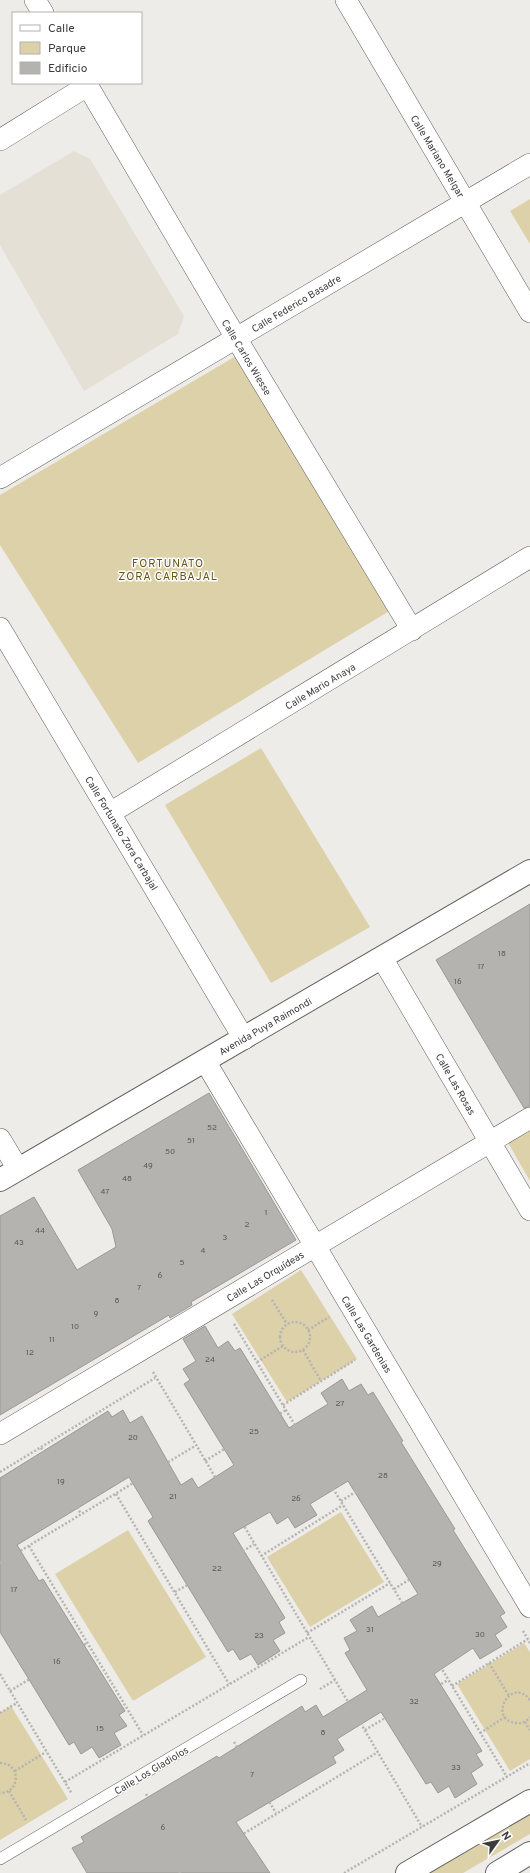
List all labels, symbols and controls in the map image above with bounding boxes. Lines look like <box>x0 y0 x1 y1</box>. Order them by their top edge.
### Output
legend <box>12 12 142 84</box>
text: Calle <box>48 21 75 37</box>
text: Parque <box>48 41 86 57</box>
text: Edificio <box>48 61 88 77</box>
street label: Calle Mariano Melgar <box>407 113 467 201</box>
street label: Calle Federico Basadre <box>250 272 344 336</box>
street label: Calle Carlos Wiesse <box>218 317 273 398</box>
district label: FORTUNATO ZORA CARBAJAL <box>118 557 218 584</box>
street label: Calle Mario Anaya <box>283 661 358 713</box>
street label: Calle Fortunato Zora Carbajal <box>81 774 160 893</box>
house number: 18 <box>498 949 506 959</box>
house number: 17 <box>477 962 485 972</box>
house number: 16 <box>454 977 462 987</box>
street label: Avenida Puya Raimondi <box>217 995 315 1059</box>
street label: Calle Las Rosas <box>432 1052 478 1118</box>
house number: 52 <box>207 1123 217 1133</box>
house number: 51 <box>187 1136 195 1146</box>
house number: 50 <box>165 1147 175 1157</box>
house number: 49 <box>143 1161 153 1171</box>
house number: 48 <box>122 1174 132 1184</box>
house number: 47 <box>100 1187 110 1197</box>
house number: 1 <box>265 1208 267 1218</box>
house number: 2 <box>245 1220 250 1230</box>
house number: 44 <box>35 1226 45 1236</box>
house number: 3 <box>223 1233 228 1243</box>
house number: 43 <box>14 1238 24 1248</box>
house number: 4 <box>201 1246 206 1256</box>
street label: Calle Las Orquídeas <box>225 1249 307 1306</box>
house number: 5 <box>180 1258 185 1268</box>
house number: 6 <box>158 1271 163 1281</box>
house number: 7 <box>137 1283 141 1293</box>
street label: Calle Las Gardenias <box>338 1294 394 1376</box>
house number: 8 <box>115 1296 120 1306</box>
house number: 9 <box>94 1309 99 1319</box>
house number: 10 <box>71 1322 79 1332</box>
house number: 11 <box>49 1335 55 1345</box>
house number: 12 <box>26 1348 34 1358</box>
house number: 24 <box>205 1355 215 1365</box>
house number: 27 <box>336 1399 345 1409</box>
house number: 25 <box>249 1427 259 1437</box>
house number: 20 <box>128 1433 138 1443</box>
house number: 28 <box>378 1471 388 1481</box>
house number: 19 <box>57 1477 65 1487</box>
house number: 21 <box>169 1492 177 1502</box>
house number: 26 <box>291 1494 301 1504</box>
house number: 29 <box>432 1559 442 1569</box>
house number: 22 <box>212 1564 222 1574</box>
house number: 17 <box>10 1585 18 1595</box>
house number: 31 <box>366 1625 374 1635</box>
house number: 30 <box>475 1630 485 1640</box>
house number: 23 <box>254 1631 264 1641</box>
house number: 16 <box>53 1657 61 1667</box>
house number: 32 <box>409 1697 419 1707</box>
house number: 15 <box>96 1724 104 1734</box>
house number: 8 <box>321 1728 326 1738</box>
street label: Calle Los Gladiolos <box>112 1744 191 1799</box>
house number: 33 <box>451 1763 461 1773</box>
house number: 7 <box>250 1770 254 1780</box>
north arrow <box>478 1821 518 1861</box>
house number: 6 <box>161 1823 166 1833</box>
text: N <box>498 1829 514 1843</box>

